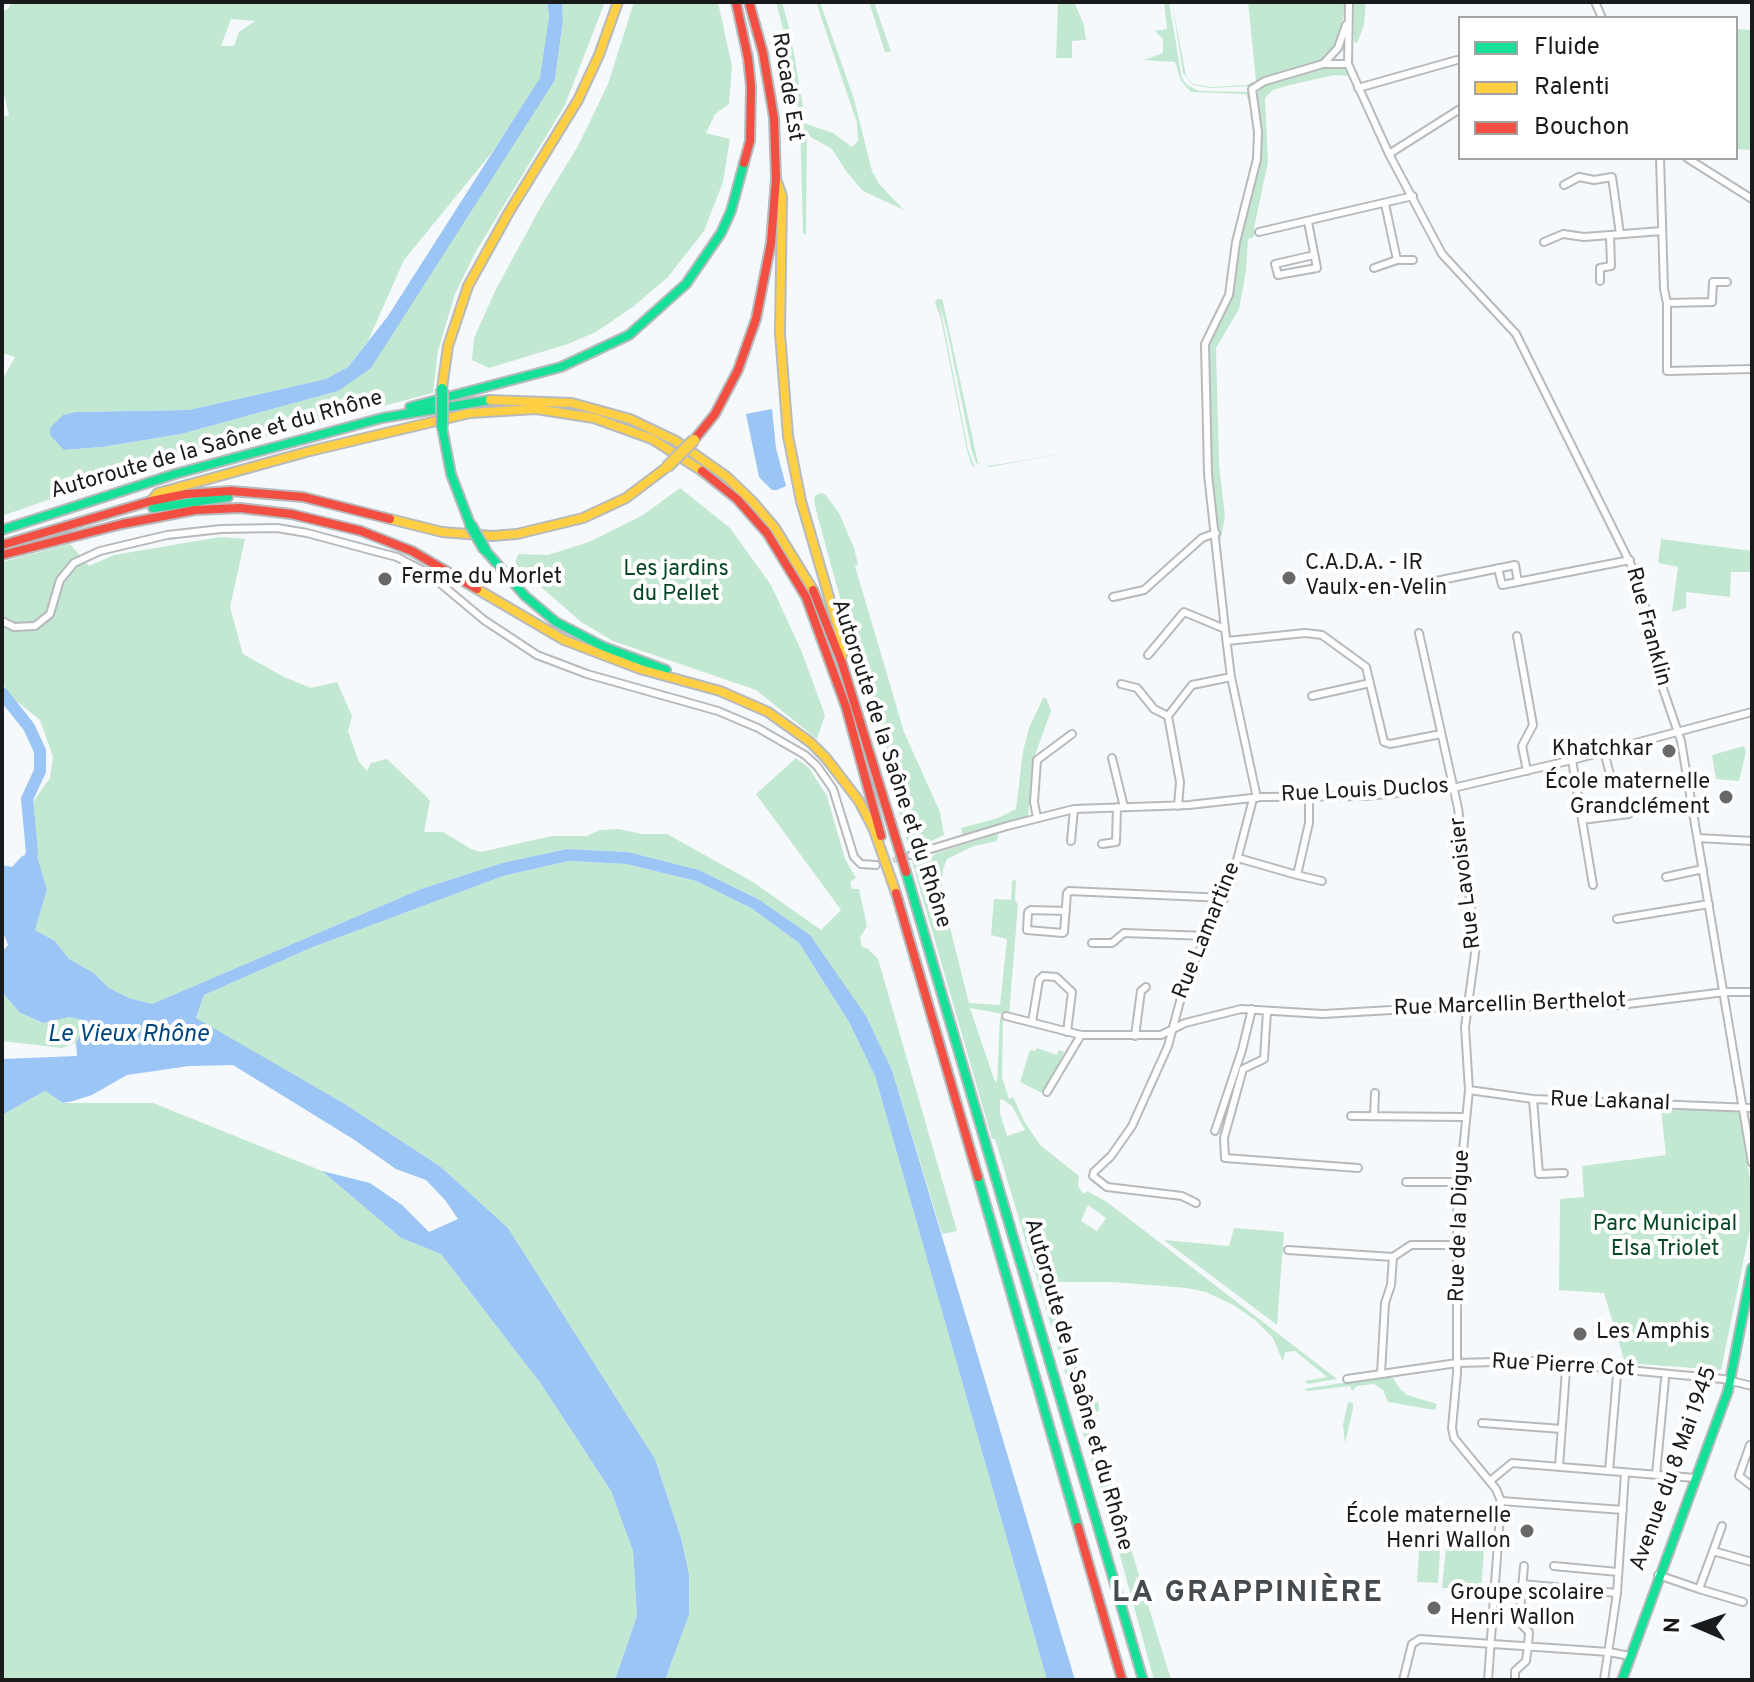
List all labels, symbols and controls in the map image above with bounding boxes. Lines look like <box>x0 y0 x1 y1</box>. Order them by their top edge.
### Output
legend <box>1458 16 1738 160</box>
street label: Rocade Est <box>764 31 808 143</box>
text: Fluide <box>1534 33 1600 63</box>
text: Ralenti <box>1534 73 1610 103</box>
text: Bouchon <box>1534 113 1629 143</box>
street label: Autoroute de la Saône et du Rhône <box>48 386 386 506</box>
place label: C.A.D.A. - IR Vaulx-en-Velin <box>1305 552 1447 604</box>
park label: Les jardins du Pellet <box>623 558 729 610</box>
street label: Rue Franklin <box>1618 565 1676 689</box>
place label: Ferme du Morlet <box>401 566 562 592</box>
marker: C.A.D.A. - IR Vaulx-en-Velin <box>1280 569 1298 587</box>
marker: Ferme du Morlet <box>376 570 394 588</box>
street label: Autoroute de la Saône et du Rhône <box>824 596 956 932</box>
place label: Khatchkar <box>1552 738 1653 764</box>
marker: Khatchkar <box>1660 742 1678 760</box>
place label: École maternelle Grandclément <box>1545 771 1710 822</box>
street label: Rue Louis Duclos <box>1280 774 1450 810</box>
marker: École maternelle Grandclément <box>1717 788 1735 806</box>
street label: Rue Lavoisier <box>1446 815 1488 951</box>
street label: Rue Lamartine <box>1169 859 1247 1003</box>
street label: Rue Marcellin Berthelot <box>1393 989 1627 1023</box>
water label: Le Vieux Rhône <box>47 1022 209 1050</box>
street label: Rue Lakanal <box>1549 1088 1671 1118</box>
street label: Rue de la Digue <box>1445 1149 1477 1303</box>
park label: Parc Municipal Elsa Triolet <box>1593 1213 1737 1264</box>
street label: Autoroute de la Saône et du Rhône <box>1017 1216 1137 1554</box>
place label: Les Amphis <box>1596 1321 1710 1347</box>
marker: Les Amphis <box>1571 1325 1589 1343</box>
street label: Rue Pierre Cot <box>1491 1350 1635 1384</box>
street label: Avenue du 8 Mai 1945 <box>1626 1363 1724 1575</box>
place label: École maternelle Henri Wallon <box>1346 1505 1511 1556</box>
marker: École maternelle Henri Wallon <box>1518 1522 1536 1540</box>
district label: LA GRAPPINIÈRE <box>1112 1577 1384 1613</box>
place label: Groupe scolaire Henri Wallon <box>1450 1582 1604 1634</box>
north arrow <box>1658 1586 1738 1666</box>
marker: Groupe scolaire Henri Wallon <box>1425 1599 1443 1617</box>
text: N <box>1660 1617 1687 1634</box>

